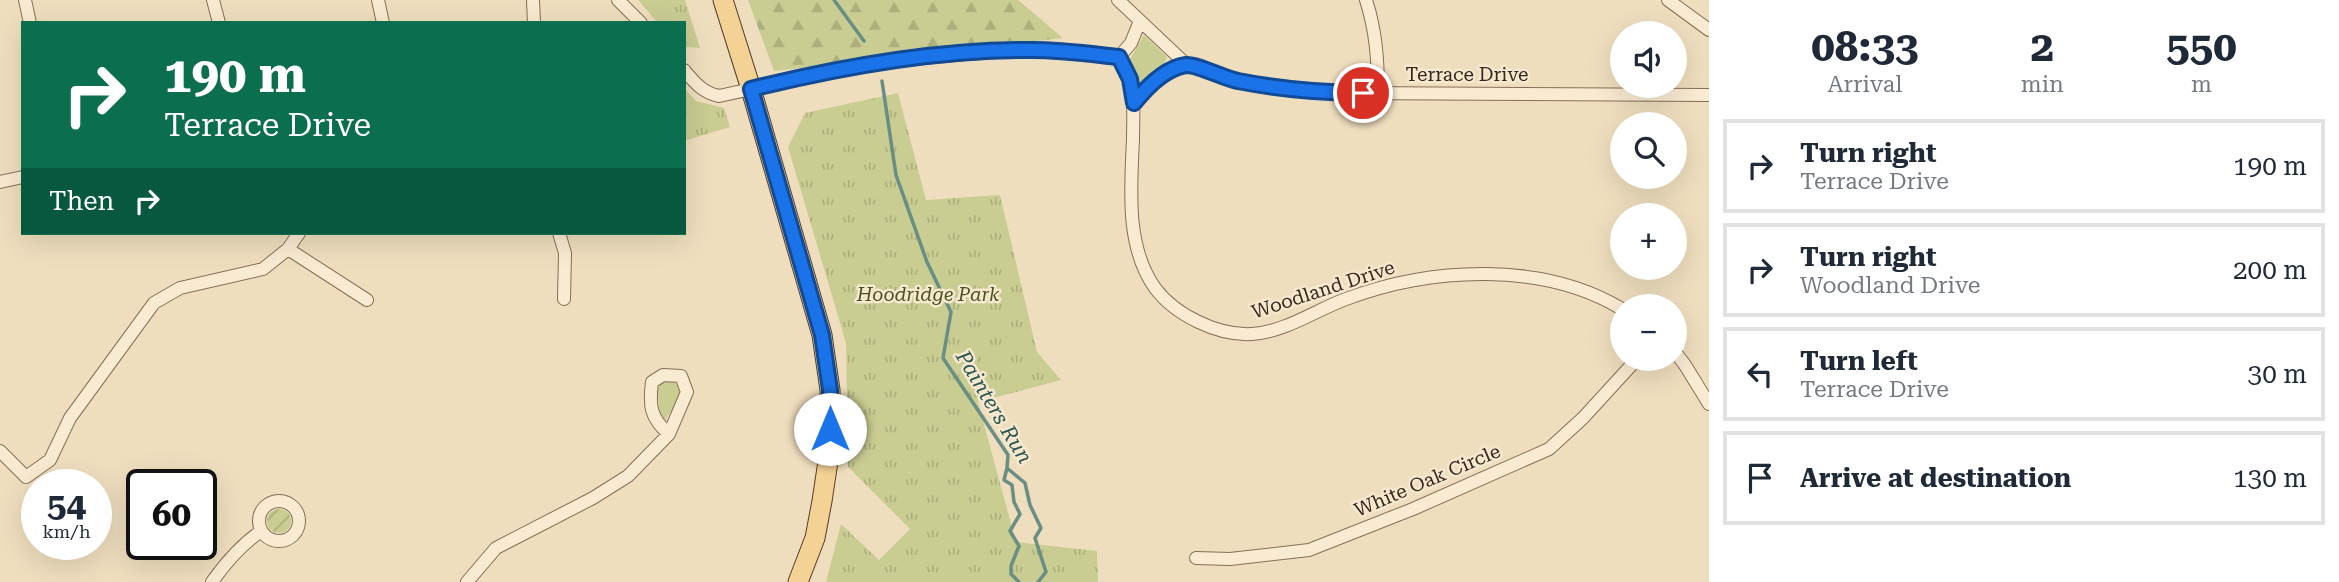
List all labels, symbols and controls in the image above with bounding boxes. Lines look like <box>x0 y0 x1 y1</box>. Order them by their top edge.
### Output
map controls <box>1610 21 1687 371</box>
button: sound <box>1610 21 1687 98</box>
text: 08:33 <box>1811 22 1918 71</box>
text: 2 <box>2031 22 2054 71</box>
text: 550 <box>2166 22 2237 71</box>
text: 190 m <box>164 47 306 104</box>
icon: right <box>49 49 140 140</box>
pin <box>1333 63 1393 123</box>
street label: Terrace Drive <box>1406 63 1528 86</box>
text: Arrival <box>1827 71 1902 98</box>
text: min <box>2021 71 2064 98</box>
text: m <box>2191 71 2212 98</box>
icon: arrive <box>1344 74 1382 112</box>
text: Terrace Drive <box>164 106 371 144</box>
button: search <box>1610 112 1687 189</box>
text: Turn right <box>1800 138 1936 168</box>
icon: right <box>1741 147 1779 185</box>
text: 190 m <box>2233 151 2307 181</box>
text: Terrace Drive <box>1800 168 1949 195</box>
icon: right <box>128 182 166 220</box>
text: Then <box>49 186 114 216</box>
button: + <box>1610 203 1687 280</box>
text: Turn right <box>1800 242 1936 272</box>
icon: right <box>1741 251 1779 289</box>
text: 200 m <box>2233 255 2307 285</box>
street label: Woodland Drive <box>1249 256 1398 323</box>
text: Woodland Drive <box>1800 272 1980 299</box>
park label: Hoodridge Park <box>856 283 1000 306</box>
button: − <box>1610 294 1687 371</box>
water label: Painters Run <box>950 345 1037 468</box>
text: Turn left <box>1800 346 1918 376</box>
icon: left <box>1741 355 1779 393</box>
text: 30 m <box>2248 359 2307 389</box>
text: Terrace Drive <box>1800 376 1949 403</box>
position arrow <box>793 392 867 466</box>
street label: White Oak Circle <box>1351 439 1504 522</box>
icon: arrive <box>1741 459 1779 497</box>
text: Arrive at destination <box>1800 463 2071 493</box>
text: 130 m <box>2233 463 2307 493</box>
speed limit sign: 60 <box>126 469 217 560</box>
text: 54 <box>47 485 86 526</box>
text: km/h <box>42 521 91 542</box>

